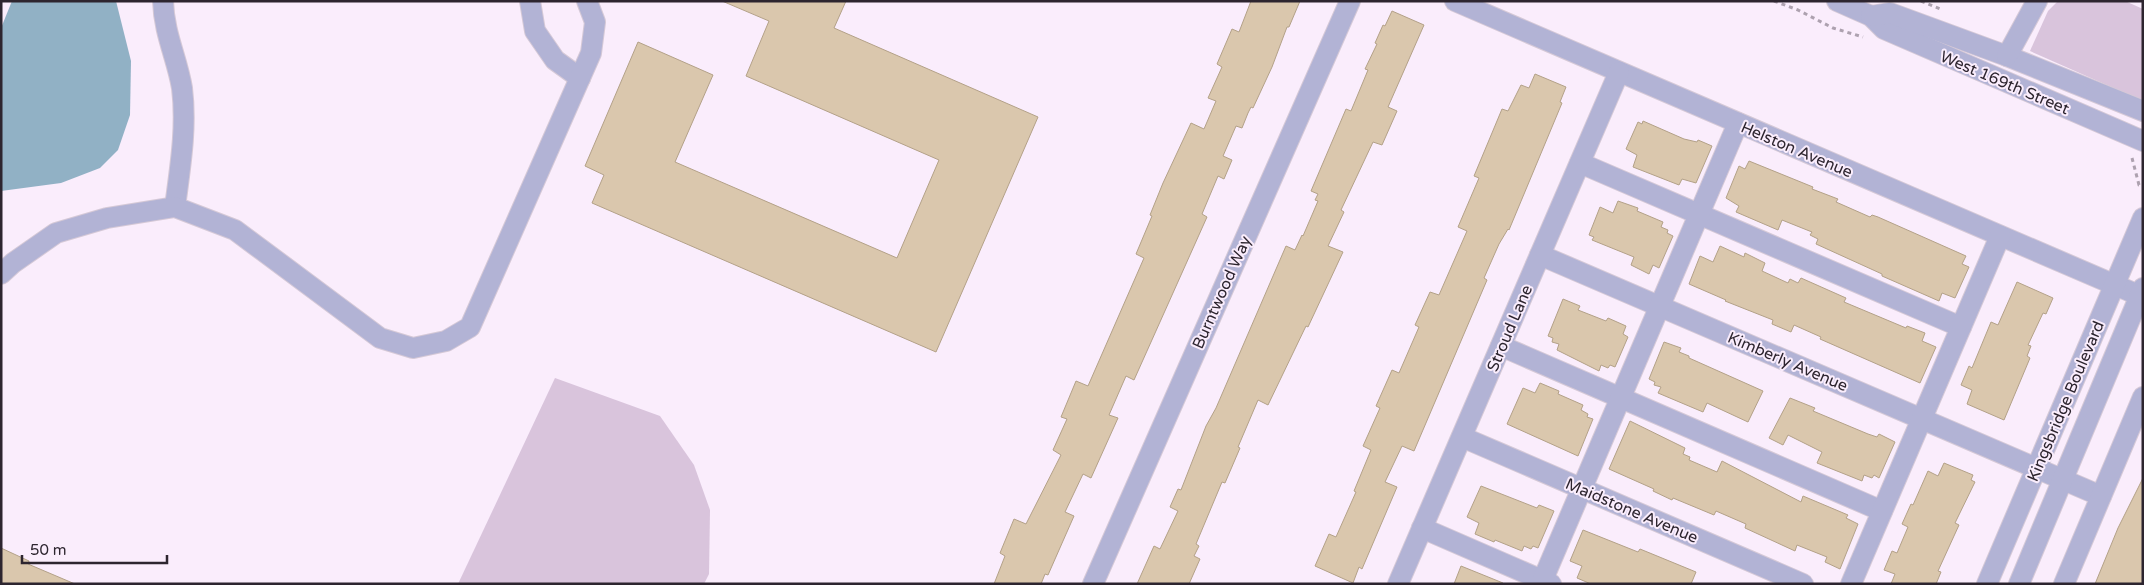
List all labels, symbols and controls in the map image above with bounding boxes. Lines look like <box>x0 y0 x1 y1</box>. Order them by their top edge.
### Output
street label: West 169th Street <box>1937 47 2072 119</box>
street label: Helston Avenue <box>1738 117 1855 182</box>
street label: Burntwood Way <box>1188 232 1256 352</box>
street label: Stroud Lane <box>1483 282 1537 375</box>
street label: Kingsbridge Boulevard <box>2023 318 2109 485</box>
street label: Kimberly Avenue <box>1724 328 1851 396</box>
street label: Maidstone Avenue <box>1562 474 1701 548</box>
scale bar <box>22 532 168 564</box>
text: 50 m <box>30 541 67 559</box>

